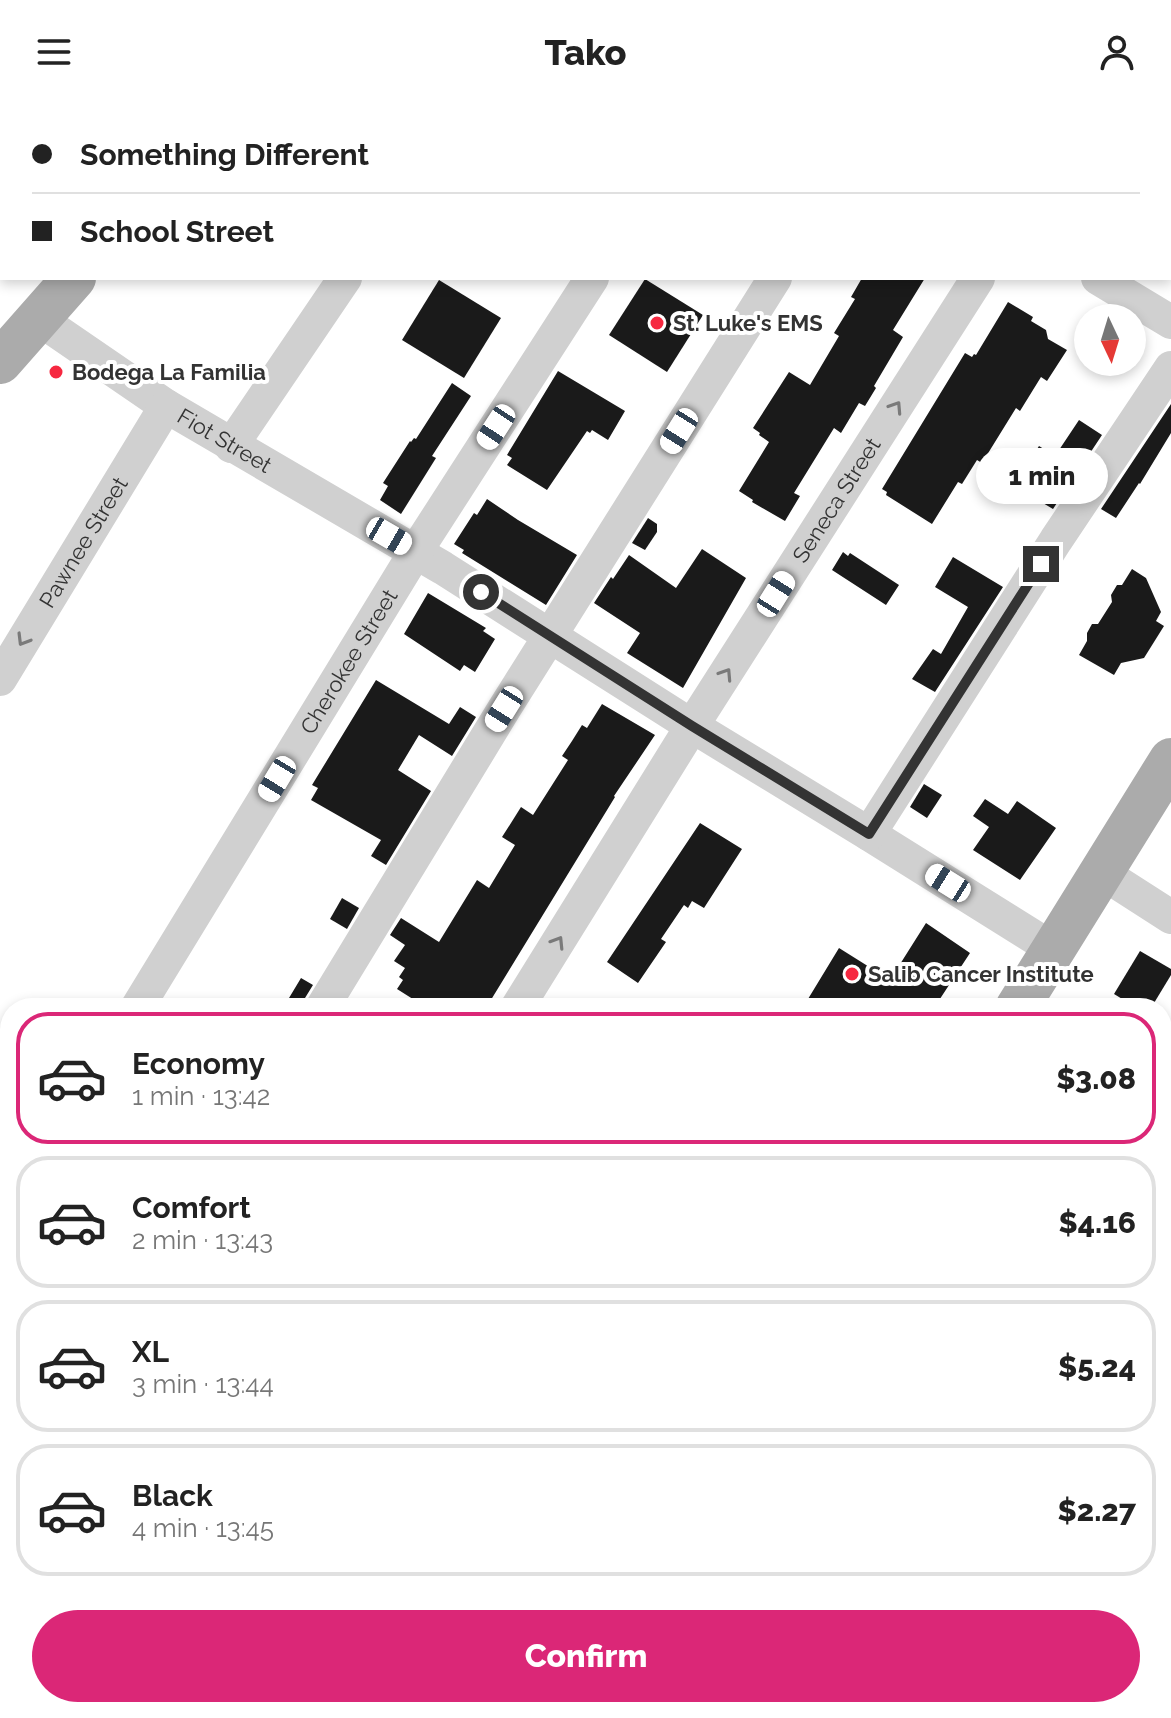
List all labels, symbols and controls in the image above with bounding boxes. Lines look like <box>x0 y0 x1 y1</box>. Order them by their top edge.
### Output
icon: menu <box>32 30 76 74</box>
icon: person <box>1095 30 1139 74</box>
text: Tako <box>544 31 627 73</box>
text: Something Different <box>80 137 369 172</box>
text: School Street <box>80 214 274 249</box>
north arrow <box>1074 304 1146 376</box>
map controls <box>1074 304 1146 376</box>
place label: St. Luke's EMS <box>673 310 823 336</box>
marker: St. Luke's EMS <box>648 314 666 332</box>
place label: Bodega La Familia <box>72 359 266 385</box>
marker: Bodega La Familia <box>47 363 65 381</box>
car <box>473 400 519 454</box>
one-way arrow <box>886 401 901 416</box>
street label: Fiot Street <box>173 403 277 478</box>
car <box>656 404 702 458</box>
street label: Seneca Street <box>787 432 886 567</box>
callout: 1 min <box>975 448 1107 504</box>
text: 1 min <box>1009 461 1075 491</box>
street label: Pawnee Street <box>33 472 133 612</box>
car <box>362 514 416 558</box>
route end <box>1023 546 1059 582</box>
car <box>753 567 799 621</box>
route start <box>463 574 499 610</box>
street label: Cherokee Street <box>294 584 403 739</box>
one-way arrow <box>18 631 33 646</box>
one-way arrow <box>716 668 731 682</box>
car <box>481 682 527 736</box>
car <box>254 752 300 806</box>
car <box>921 860 975 906</box>
one-way arrow <box>549 936 564 951</box>
place label: Salib Cancer Institute <box>868 961 1094 987</box>
marker: Salib Cancer Institute <box>843 965 861 983</box>
icon: car <box>36 1042 108 1114</box>
text: Economy <box>132 1046 265 1081</box>
text: $3.08 <box>1056 1061 1136 1096</box>
text: 1 min · 13:42 <box>132 1081 270 1111</box>
icon: car <box>36 1186 108 1258</box>
text: Comfort <box>132 1190 251 1225</box>
text: $4.16 <box>1058 1205 1136 1240</box>
text: 2 min · 13:43 <box>132 1225 273 1255</box>
icon: car <box>36 1330 108 1402</box>
text: XL <box>132 1334 169 1369</box>
text: $5.24 <box>1058 1349 1136 1384</box>
text: 3 min · 13:44 <box>132 1369 274 1399</box>
icon: car <box>36 1474 108 1546</box>
text: Black <box>132 1478 213 1513</box>
text: $2.27 <box>1058 1493 1136 1528</box>
text: 4 min · 13:45 <box>132 1513 274 1543</box>
button: Confirm <box>32 1610 1140 1702</box>

